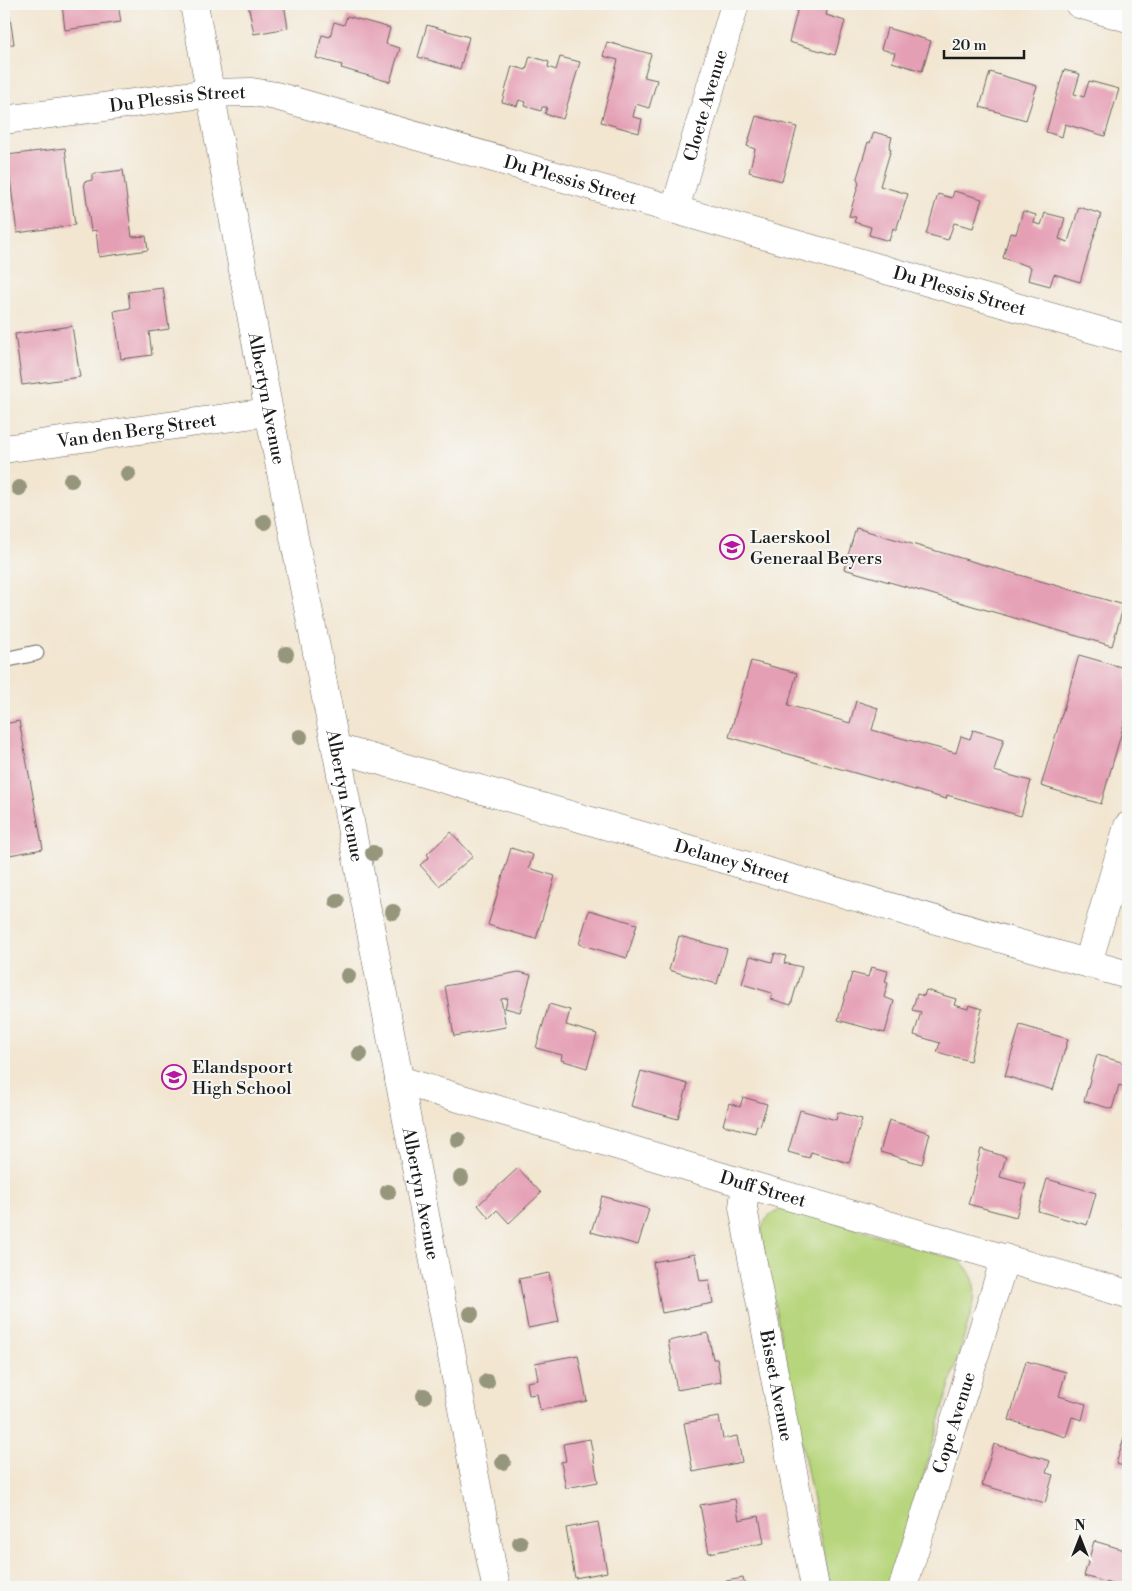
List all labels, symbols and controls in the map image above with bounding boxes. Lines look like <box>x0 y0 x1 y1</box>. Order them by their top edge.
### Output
scale bar <box>944 28 1024 60</box>
text: 20 m <box>952 36 987 55</box>
street label: Cloete Avenue <box>678 47 733 164</box>
street label: Du Plessis Street <box>108 81 247 118</box>
street label: Du Plessis Street <box>501 150 640 210</box>
street label: Du Plessis Street <box>891 261 1029 321</box>
street label: Albertyn Avenue <box>243 329 291 467</box>
street label: Van den Berg Street <box>55 408 218 453</box>
place label: Laerskool Generaal Beyers <box>750 526 882 570</box>
school or university icon: Laerskool Generaal Beyers <box>719 534 745 560</box>
street label: Albertyn Avenue <box>321 727 369 864</box>
street label: Delaney Street <box>672 834 793 889</box>
place label: Elandspoort High School <box>192 1056 294 1100</box>
school or university icon: Elandspoort High School <box>161 1064 187 1090</box>
street label: Albertyn Avenue <box>397 1124 445 1262</box>
street label: Duff Street <box>717 1165 809 1212</box>
street label: Bisset Avenue <box>754 1327 798 1443</box>
street label: Cope Avenue <box>927 1369 980 1476</box>
north arrow <box>1054 1514 1104 1564</box>
text: N <box>1074 1517 1086 1535</box>

